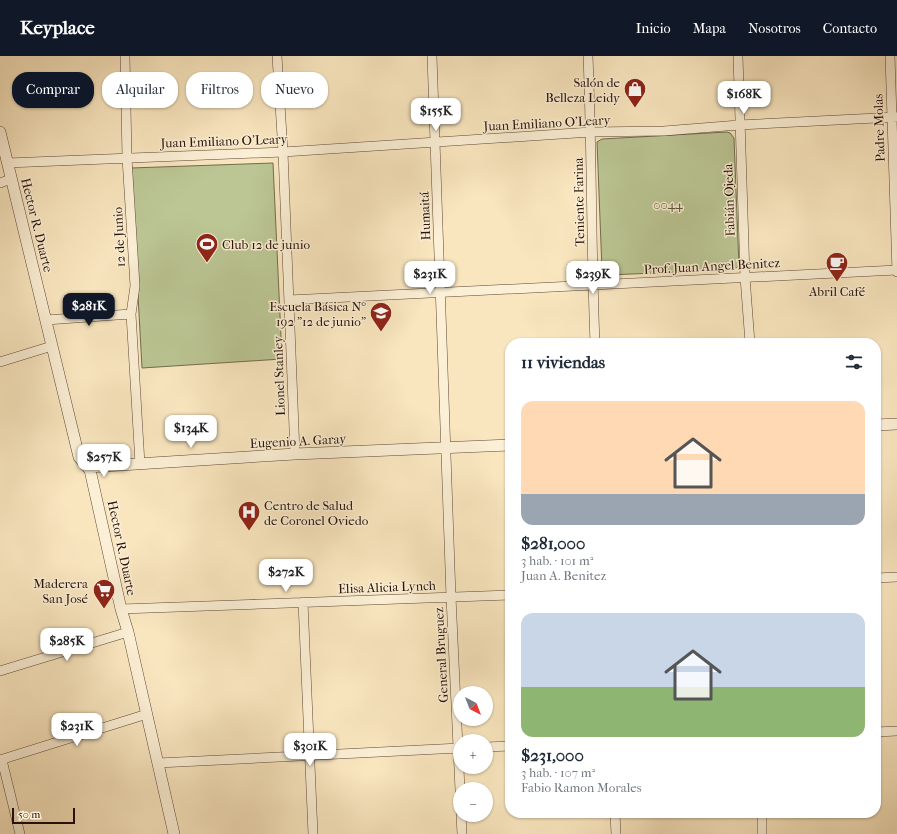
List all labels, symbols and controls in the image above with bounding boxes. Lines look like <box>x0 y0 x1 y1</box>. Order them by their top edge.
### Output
text: Keyplace <box>20 17 95 39</box>
text: Inicio <box>636 20 671 37</box>
text: Mapa <box>693 20 726 37</box>
text: Nosotros <box>748 20 801 37</box>
text: Contacto <box>823 20 877 37</box>
chip: Comprar <box>12 72 94 108</box>
chip: Alquilar <box>102 72 178 108</box>
chip: Filtros <box>186 72 253 108</box>
chip: Nuevo <box>261 72 328 108</box>
place label: Salón de Belleza Leidy <box>545 75 621 105</box>
shop icon: Salón de Belleza Leidy <box>622 76 648 109</box>
pin: $168K <box>716 81 772 115</box>
text: $168K <box>727 86 761 101</box>
street label: Padre Molas <box>870 94 888 162</box>
pin: $155K <box>408 98 464 132</box>
text: $155K <box>420 103 452 118</box>
street label: Juan Emiliano O'Leary <box>482 112 612 134</box>
street label: Juan Emiliano O'Leary <box>159 131 289 151</box>
street label: Teniente Farina <box>571 156 587 247</box>
street label: Fabián Ojeda <box>720 162 738 237</box>
street label: Hector R. Duarte <box>18 176 56 274</box>
street label: Humaitá <box>417 190 433 241</box>
park label: 0044 <box>653 197 683 212</box>
street label: 12 de Junio <box>110 206 128 268</box>
sports icon: Club 12 de junio <box>194 231 220 264</box>
place label: Club 12 de junio <box>222 237 311 252</box>
cafe icon: Abril Café <box>824 250 850 283</box>
street label: Prof. Juan Angel Benitez <box>643 255 781 277</box>
pin: $231K <box>402 261 458 295</box>
pin: $239K <box>565 261 621 295</box>
text: $231K <box>413 266 447 281</box>
text: $239K <box>575 266 611 281</box>
place label: Abril Café <box>808 284 866 299</box>
pin: $281K <box>61 293 117 327</box>
text: $281K <box>72 298 106 313</box>
place label: Escuela Básica N° 192 "12 de junio" <box>269 299 366 329</box>
school or university icon: Escuela Básica N° 192 "12 de junio" <box>368 300 394 333</box>
street label: Lionel Stanley <box>270 335 288 416</box>
icon: filters <box>843 351 865 373</box>
text: 11 viviendas <box>521 352 605 372</box>
pin: $134K <box>163 415 219 449</box>
text: $134K <box>174 420 208 435</box>
icon: home <box>657 427 729 499</box>
street label: Eugenio A. Garay <box>249 431 348 451</box>
pin: $257K <box>76 444 132 478</box>
text: $257K <box>86 449 122 464</box>
place label: Centro de Salud de Coronel Oviedo <box>264 498 369 528</box>
street label: Hector R. Duarte <box>105 499 140 597</box>
hospital icon: Centro de Salud de Coronel Oviedo <box>236 499 262 532</box>
text: $281,000 <box>521 533 585 553</box>
text: 3 hab. · 101 m² <box>521 553 594 568</box>
pin: $272K <box>258 559 314 593</box>
text: $272K <box>268 564 304 579</box>
text: Juan A. Benitez <box>521 568 606 583</box>
place label: Maderera San José <box>33 576 89 606</box>
supermarket icon: Maderera San José <box>91 577 117 610</box>
street label: Elisa Alicia Lynch <box>338 578 437 596</box>
street label: General Bruguez <box>431 607 451 703</box>
pin: $285K <box>39 628 95 662</box>
text: $285K <box>49 633 85 648</box>
icon: home <box>657 639 729 711</box>
north arrow <box>453 686 493 726</box>
map controls <box>453 686 493 822</box>
pin: $231K <box>49 713 105 747</box>
text: $231K <box>60 718 94 733</box>
pin: $301K <box>282 733 338 767</box>
button: + <box>453 734 493 774</box>
text: $301K <box>293 738 327 753</box>
text: $231,000 <box>521 745 584 765</box>
text: 3 hab. · 107 m² <box>521 765 595 780</box>
text: Fabio Ramon Morales <box>521 780 642 795</box>
button: − <box>453 782 493 822</box>
scale bar <box>12 806 75 825</box>
text: 50 m <box>18 808 40 821</box>

